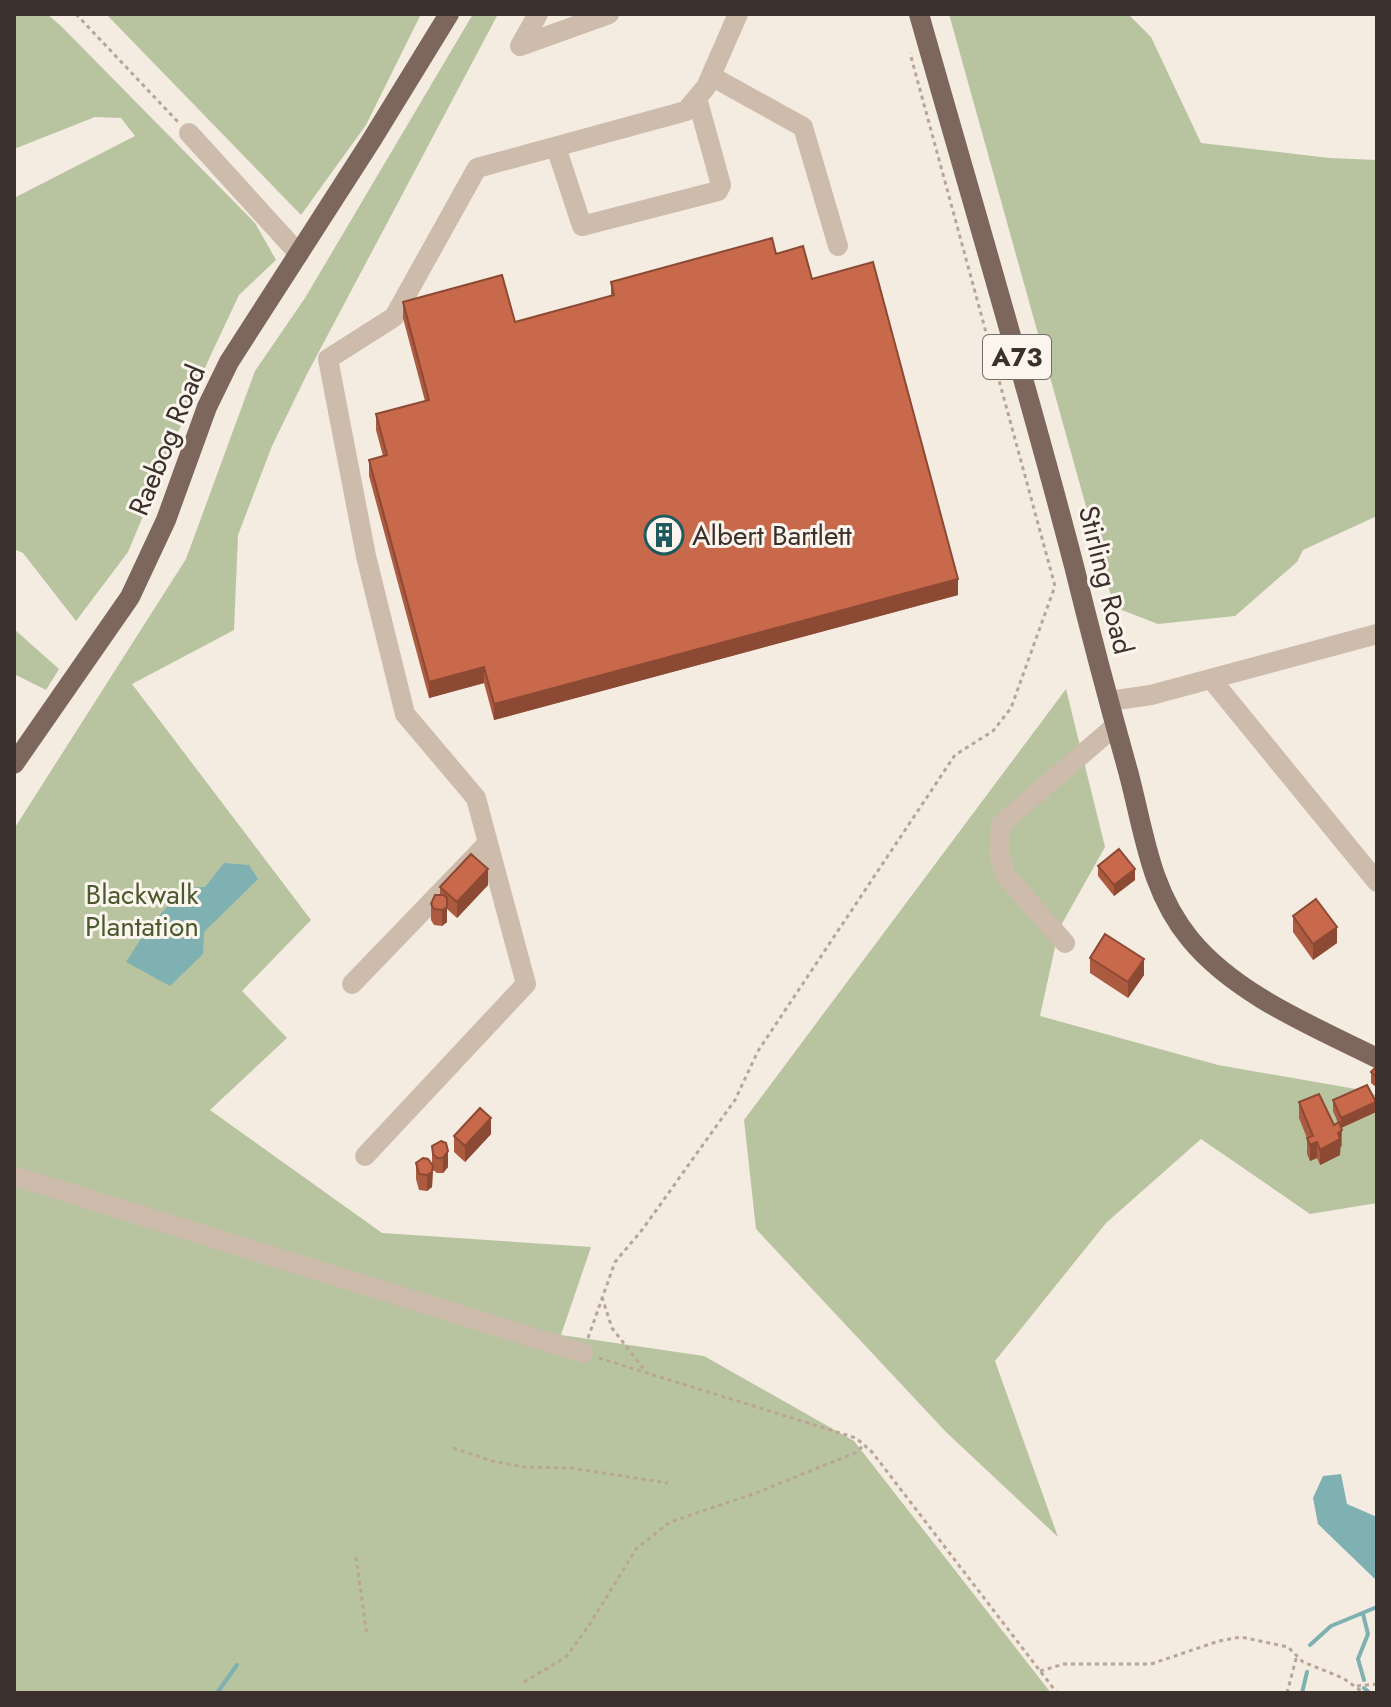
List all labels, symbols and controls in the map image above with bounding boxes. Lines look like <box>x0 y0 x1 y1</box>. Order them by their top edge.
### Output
road number: A73 <box>983 335 1051 379</box>
street label: Raebog Road <box>118 358 216 522</box>
street label: Stirling Road <box>1068 501 1144 659</box>
building icon: Albert Bartlett <box>643 514 685 556</box>
place label: Albert Bartlett <box>692 515 852 556</box>
park label: Blackwalk Plantation <box>85 874 199 947</box>

